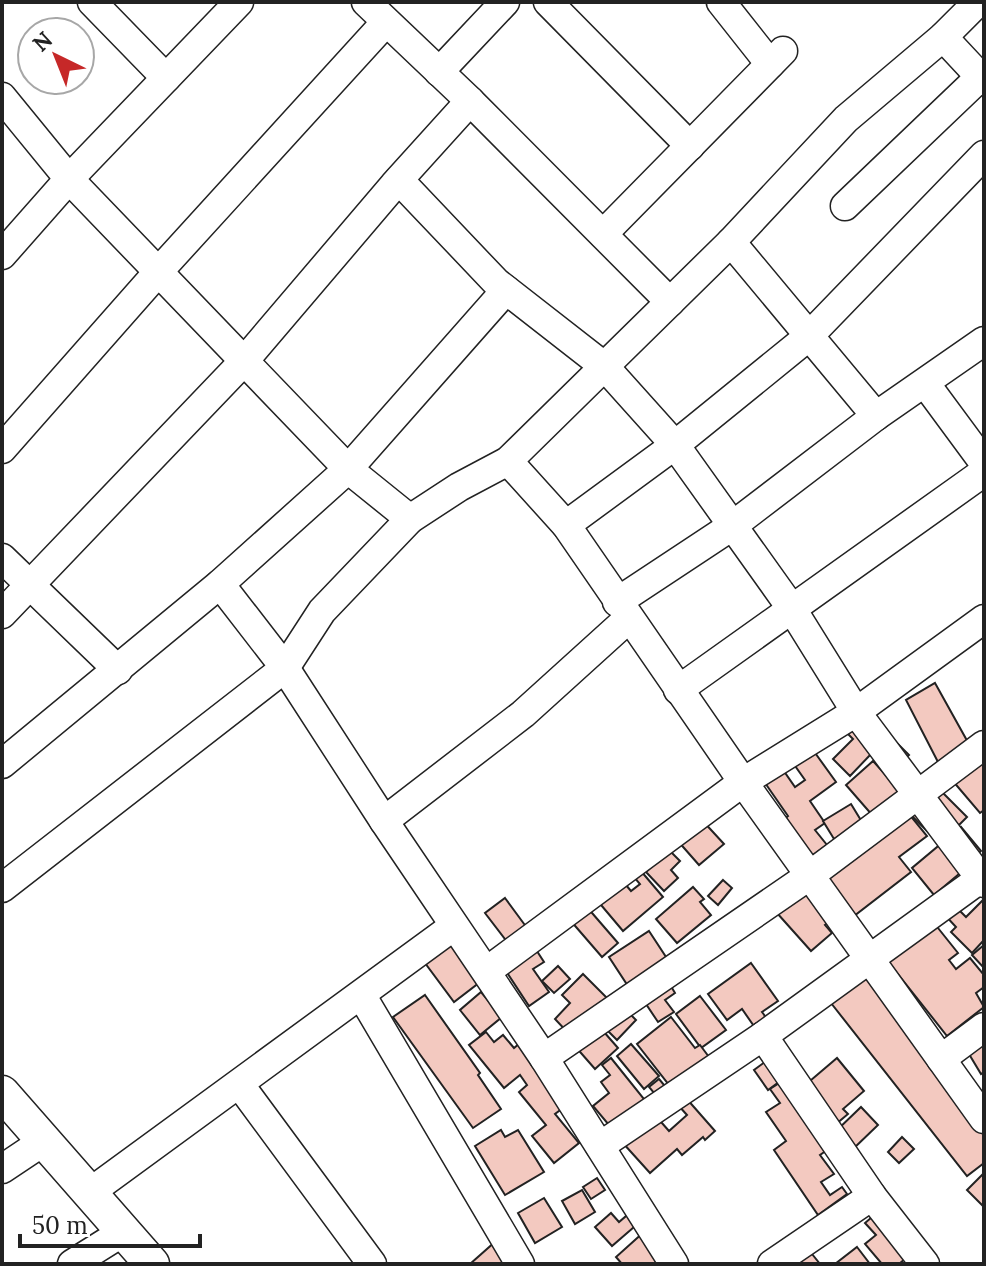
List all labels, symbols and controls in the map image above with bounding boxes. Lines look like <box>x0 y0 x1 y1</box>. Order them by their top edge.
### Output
north arrow <box>16 16 96 96</box>
text: N <box>27 25 58 57</box>
scale bar <box>20 1198 200 1248</box>
text: 50 m <box>32 1210 88 1241</box>

